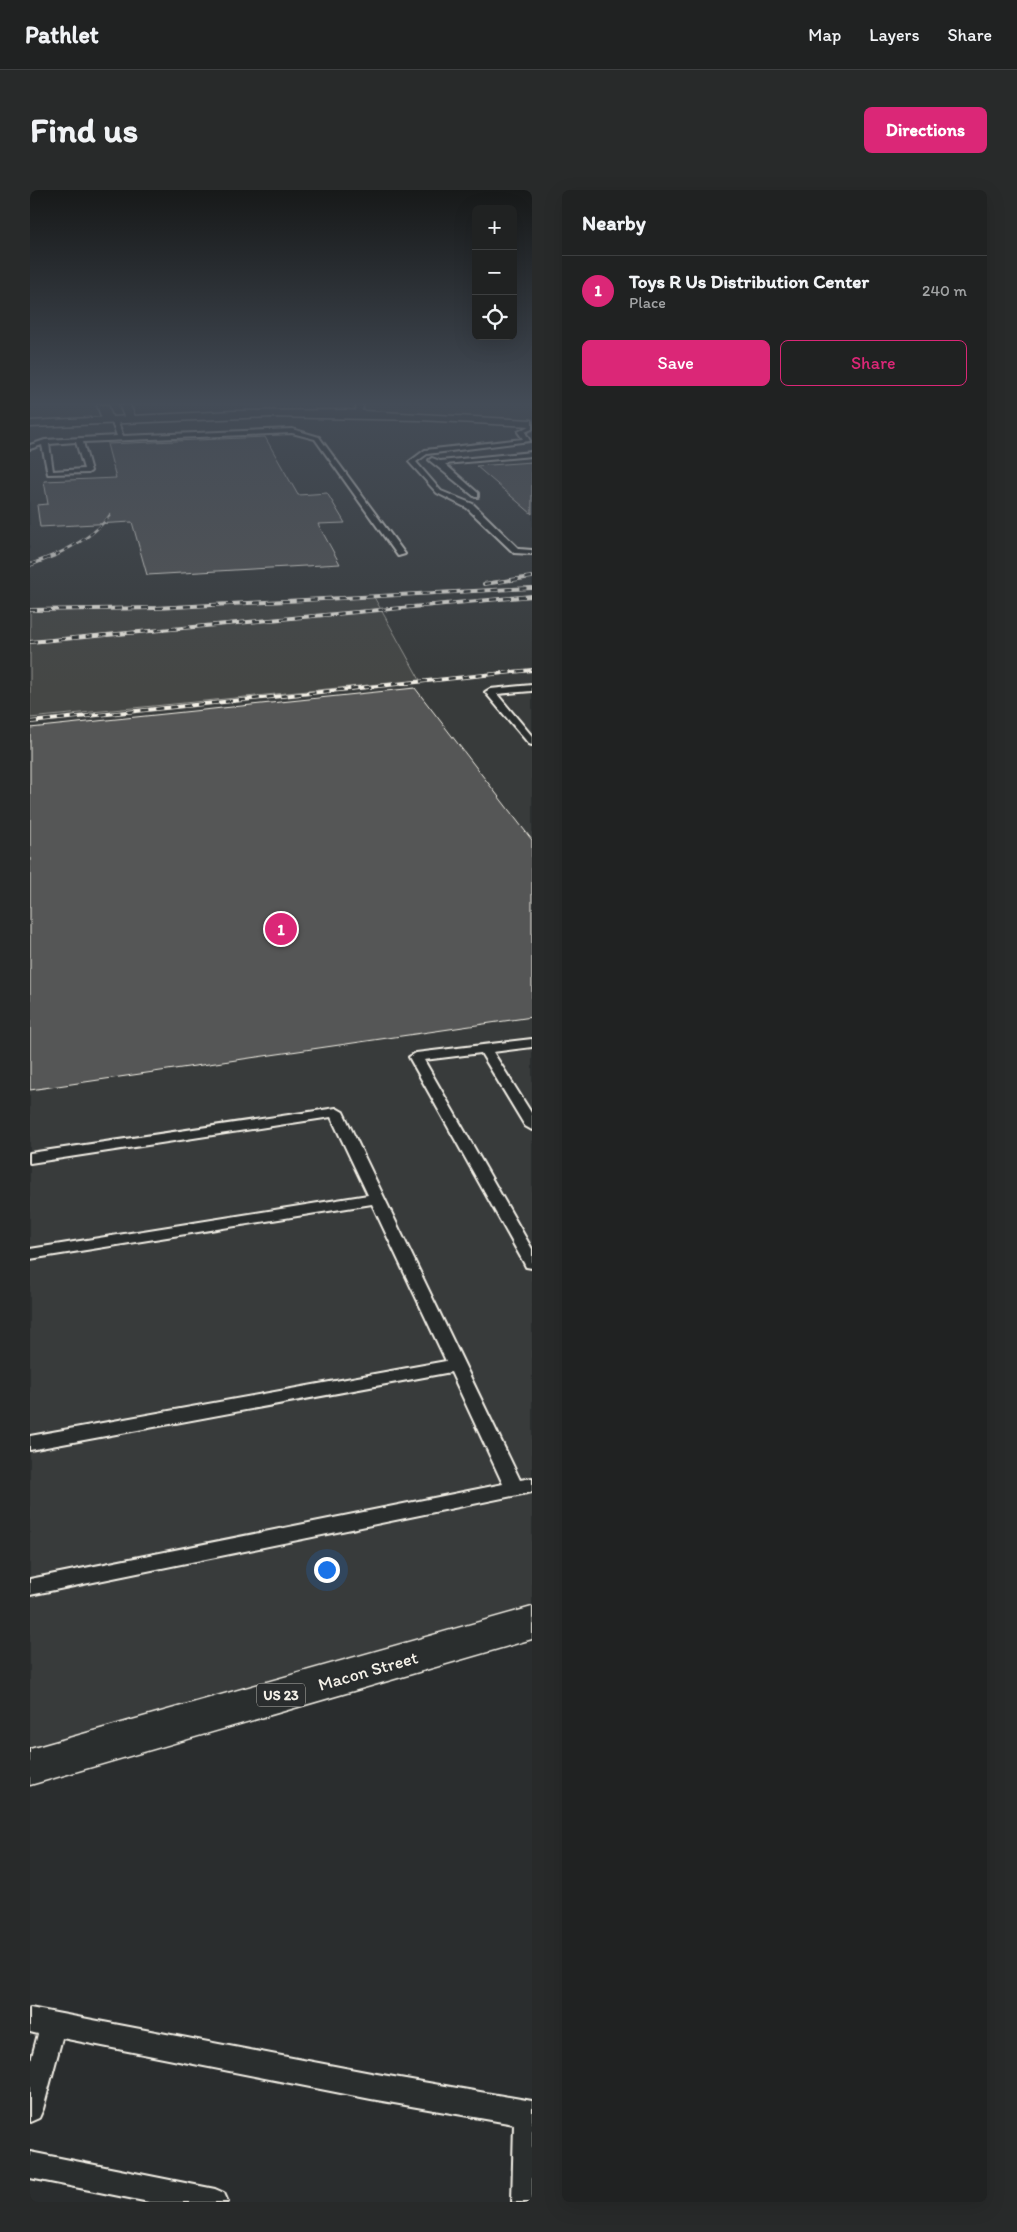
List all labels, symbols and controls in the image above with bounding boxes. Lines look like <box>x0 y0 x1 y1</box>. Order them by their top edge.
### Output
text: Pathlet <box>25 20 99 49</box>
text: Map <box>808 24 841 46</box>
text: Layers <box>869 24 919 46</box>
text: Share <box>947 24 992 46</box>
button: Directions <box>864 107 987 153</box>
text: Find us <box>30 109 138 151</box>
map controls <box>472 205 517 340</box>
button: + <box>472 205 517 250</box>
text: Nearby <box>582 210 646 235</box>
button: − <box>472 250 517 295</box>
text: Toys R Us Distribution Center <box>629 270 869 293</box>
text: 1 <box>594 281 602 300</box>
text: 240 m <box>922 281 967 300</box>
text: Place <box>629 293 666 312</box>
button: locate <box>472 295 517 340</box>
button: Save <box>582 340 770 386</box>
button: Share <box>780 340 967 386</box>
pin: 1 <box>265 910 297 948</box>
your location <box>314 1557 340 1583</box>
street label: Macon Street <box>316 1646 421 1696</box>
road number: US 23 <box>257 1684 305 1706</box>

